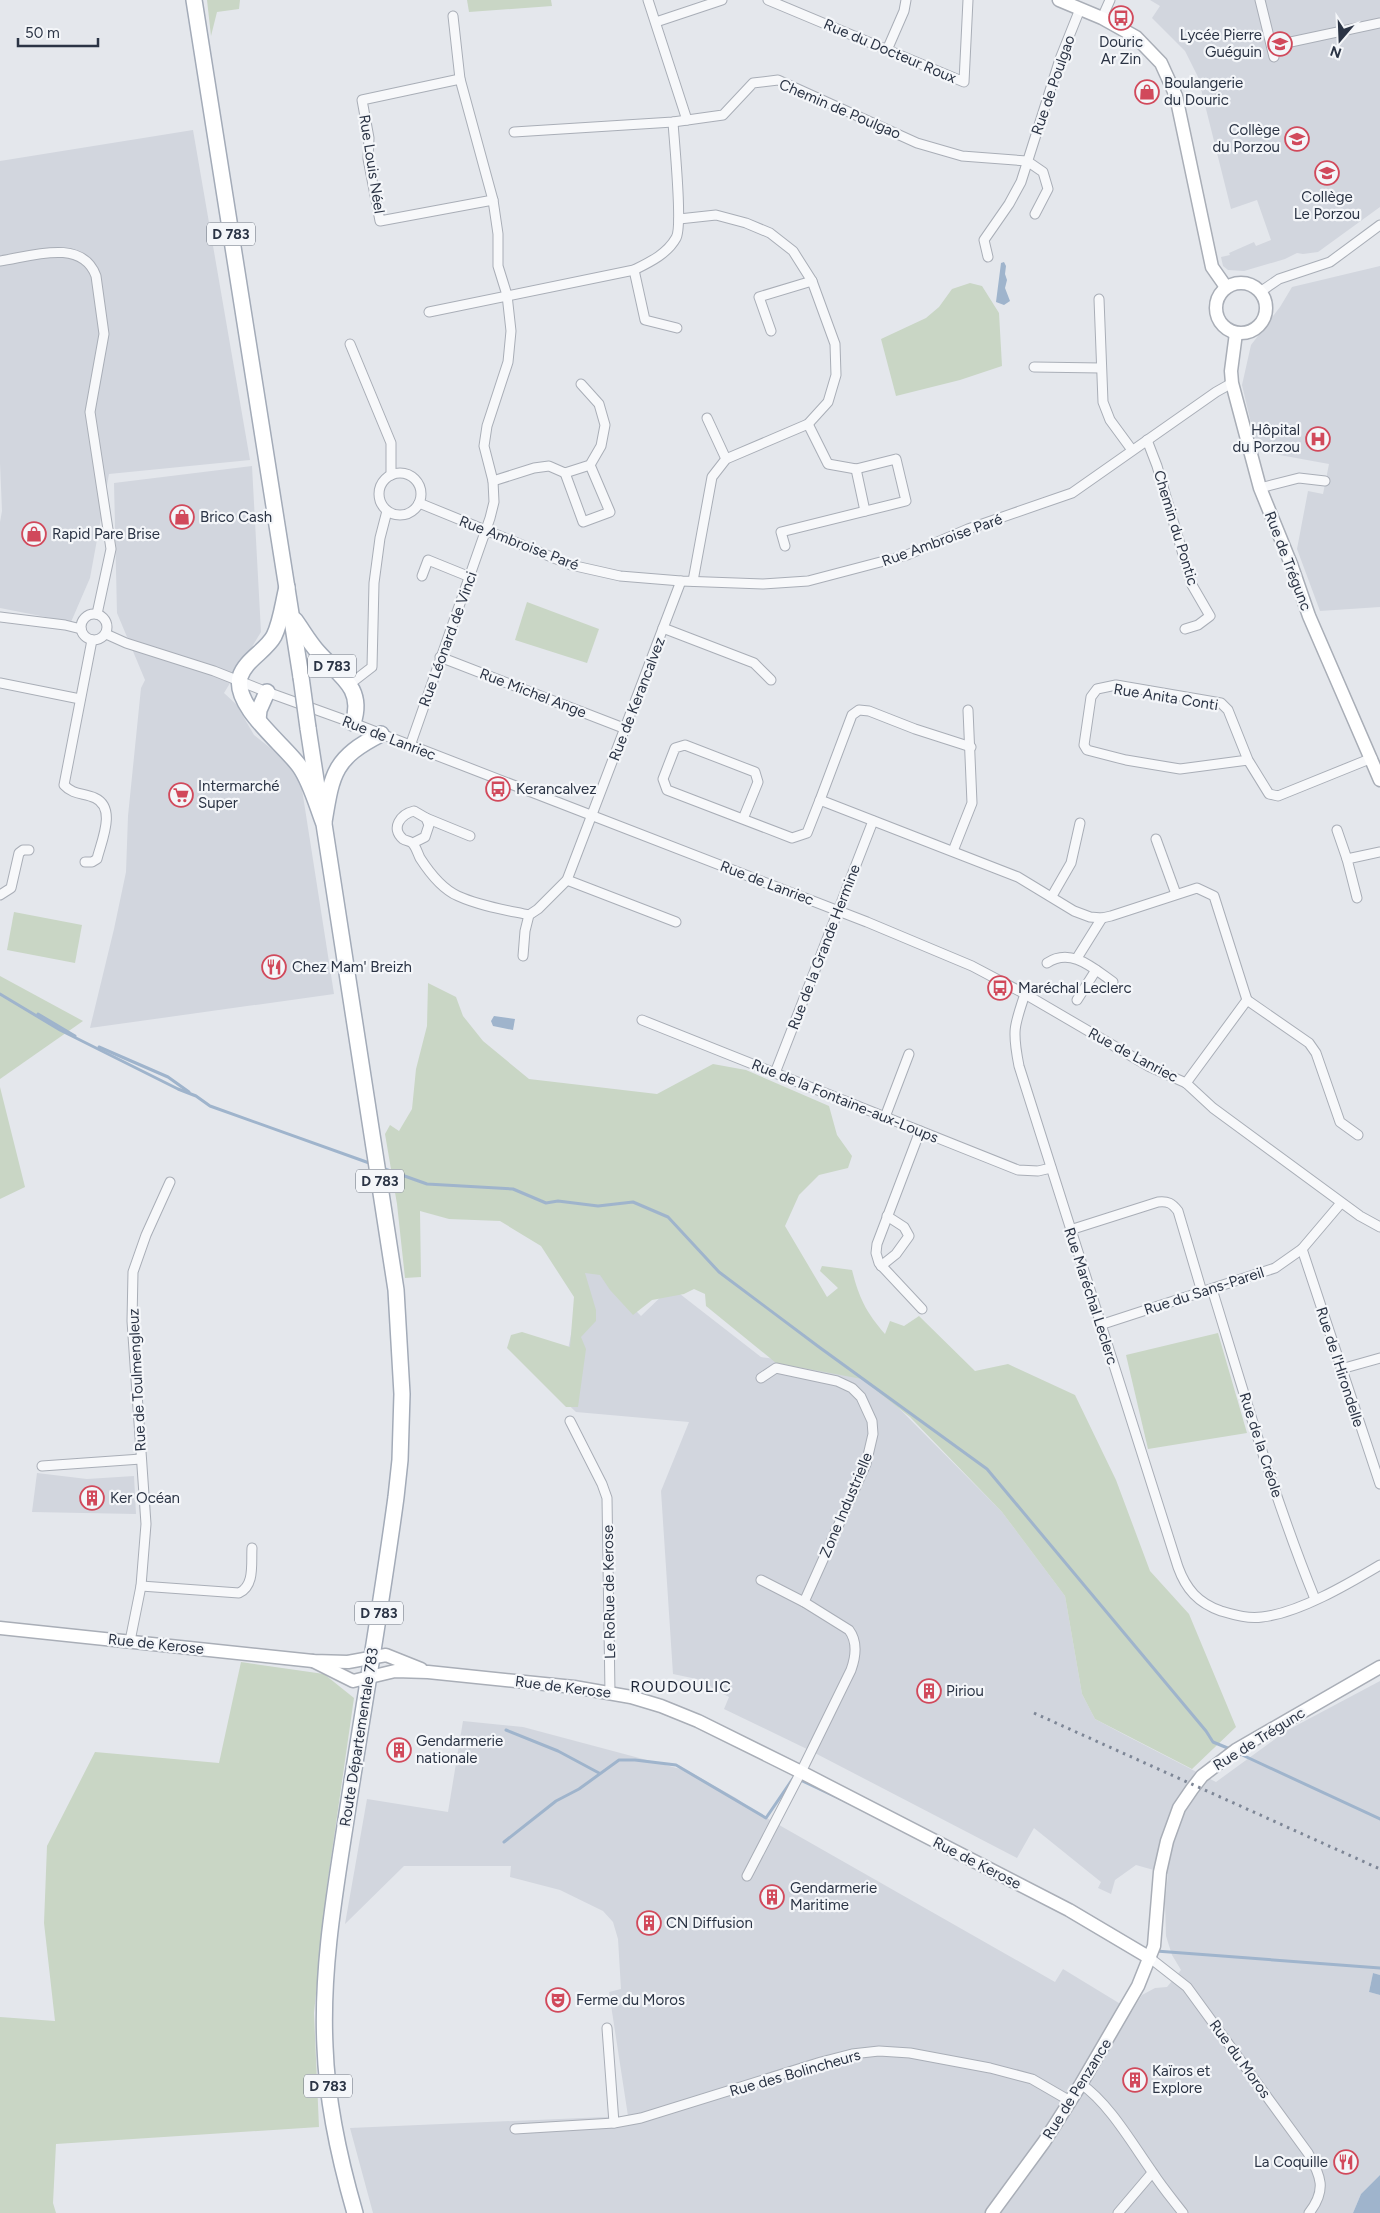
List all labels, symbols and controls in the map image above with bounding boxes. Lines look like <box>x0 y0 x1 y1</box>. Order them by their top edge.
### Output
bus stop icon: Douric Ar Zin <box>1108 5 1134 31</box>
scale bar <box>18 15 98 47</box>
street label: Rue du Docteur Roux <box>821 15 959 87</box>
north arrow <box>1315 15 1365 65</box>
text: 50 m <box>25 24 60 42</box>
place label: Lycée Pierre Guéguin <box>1180 26 1262 61</box>
school or university icon: Lycée Pierre Guéguin <box>1267 31 1293 57</box>
street label: Rue de Poulgao <box>1027 32 1079 137</box>
place label: Douric Ar Zin <box>1099 33 1143 68</box>
text: N <box>1328 42 1344 62</box>
place label: Boulangerie du Douric <box>1164 74 1243 109</box>
street label: Chemin de Poulgao <box>776 75 904 143</box>
shop icon: Boulangerie du Douric <box>1134 79 1160 105</box>
street label: Rue Louis Néel <box>355 113 389 215</box>
place label: Collège du Porzou <box>1212 121 1280 156</box>
school or university icon: Collège du Porzou <box>1284 126 1310 152</box>
school or university icon: Collège Le Porzou <box>1314 160 1340 186</box>
place label: Collège Le Porzou <box>1294 188 1360 223</box>
road number: D 783 <box>207 222 255 245</box>
place label: Hôpital du Porzou <box>1232 421 1300 456</box>
hospital icon: Hôpital du Porzou <box>1305 426 1331 452</box>
street label: Chemin du Pontic <box>1150 468 1202 588</box>
shop icon: Brico Cash <box>169 504 195 530</box>
place label: Brico Cash <box>200 508 272 526</box>
street label: Rue de Trégunc <box>1261 509 1315 613</box>
street label: Rue Ambroise Paré <box>879 510 1005 570</box>
street label: Rue Ambroise Paré <box>457 512 581 574</box>
shop icon: Rapid Pare Brise <box>21 521 47 547</box>
place label: Rapid Pare Brise <box>52 525 160 543</box>
street label: Rue Léonard de Vinci <box>415 569 481 709</box>
street label: Rue de Kerancalvez <box>605 635 669 763</box>
road number: D 783 <box>308 654 356 678</box>
street label: Rue Michel Ange <box>477 664 589 722</box>
street label: Rue Anita Conti <box>1112 680 1220 714</box>
street label: Rue de Lanriec <box>340 712 438 764</box>
bus stop icon: Kerancalvez <box>485 776 511 802</box>
place label: Intermarché Super <box>198 777 280 812</box>
place label: Kerancalvez <box>516 780 597 798</box>
supermarket icon: Intermarché Super <box>168 782 194 808</box>
street label: Rue de Lanriec <box>718 857 816 909</box>
street label: Rue de la Grande Hermine <box>784 862 864 1032</box>
restaurant icon: Chez Mam' Breizh <box>261 954 287 980</box>
place label: Chez Mam' Breizh <box>292 958 412 976</box>
bus stop icon: Maréchal Leclerc <box>987 975 1013 1001</box>
place label: Maréchal Leclerc <box>1018 979 1132 997</box>
street label: Rue de Lanriec <box>1085 1024 1181 1086</box>
street label: Rue de la Fontaine-aux-Loups <box>749 1055 941 1147</box>
road number: D 783 <box>356 1170 404 1192</box>
street label: Rue Maréchal Leclerc <box>1060 1225 1122 1367</box>
street label: Rue du Sans-Pareil <box>1142 1263 1266 1319</box>
street label: Rue de l'Hirondelle <box>1312 1305 1368 1429</box>
street label: Rue de Toulmengleuz <box>124 1308 150 1452</box>
street label: Rue de la Créole <box>1236 1390 1286 1500</box>
street label: Zone Industrielle <box>816 1450 876 1560</box>
building icon: Ker Océan <box>79 1485 105 1511</box>
place label: Ker Océan <box>110 1489 180 1507</box>
street label: Le RoRue de Kerose <box>599 1525 619 1659</box>
road number: D 783 <box>355 1602 403 1625</box>
street label: Rue de Kerose <box>107 1630 205 1658</box>
street label: Route Départementale 783 <box>336 1646 382 1828</box>
street label: Rue de Kerose <box>514 1672 612 1702</box>
district label: ROUDOULIC <box>630 1677 732 1696</box>
building icon: Piriou <box>916 1678 942 1704</box>
place label: Piriou <box>946 1682 984 1700</box>
street label: Rue de Trégunc <box>1210 1704 1308 1774</box>
place label: Gendarmerie nationale <box>416 1732 503 1767</box>
building icon: Gendarmerie nationale <box>386 1737 412 1763</box>
street label: Rue de Kerose <box>930 1833 1024 1893</box>
place label: Gendarmerie Maritime <box>790 1879 877 1914</box>
building icon: Gendarmerie Maritime <box>759 1884 785 1910</box>
building icon: CN Diffusion <box>636 1910 662 1936</box>
place label: CN Diffusion <box>666 1914 753 1932</box>
theatre icon: Ferme du Moros <box>545 1987 571 2013</box>
place label: Ferme du Moros <box>576 1991 685 2009</box>
street label: Rue du Moros <box>1205 2016 1275 2102</box>
street label: Rue de Penzance <box>1039 2035 1115 2143</box>
street label: Rue des Bolincheurs <box>727 2046 863 2100</box>
place label: Kaïros et Explore <box>1152 2062 1211 2097</box>
building icon: Kaïros et Explore <box>1122 2067 1148 2093</box>
road number: D 783 <box>304 2074 352 2098</box>
restaurant icon: La Coquille <box>1333 2149 1359 2175</box>
place label: La Coquille <box>1254 2153 1328 2171</box>

